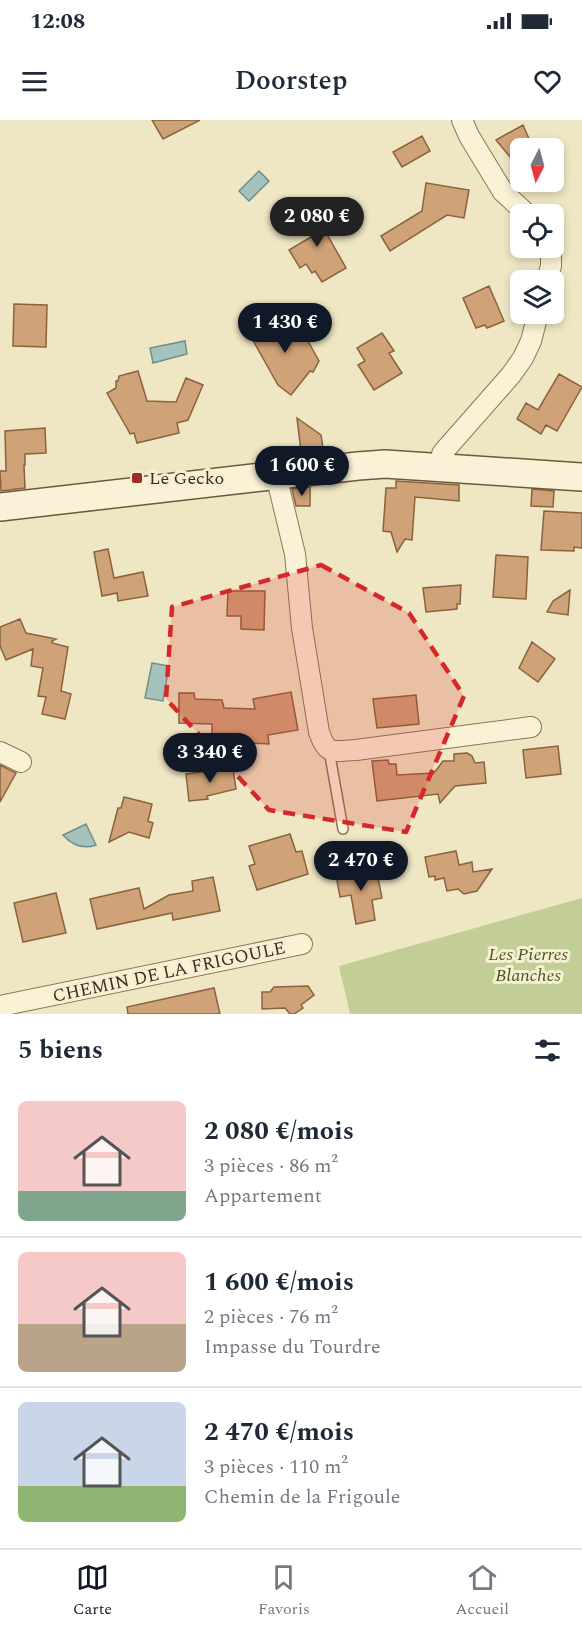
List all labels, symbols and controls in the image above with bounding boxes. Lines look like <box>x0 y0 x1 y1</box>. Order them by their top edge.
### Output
text: 12:08 <box>30 5 85 38</box>
text: Doorstep <box>235 60 347 102</box>
icon: menu <box>18 65 51 98</box>
icon: heart <box>531 65 564 98</box>
north arrow <box>510 138 564 192</box>
map controls <box>510 138 564 324</box>
pin: 2 080 € <box>262 197 372 248</box>
text: 2 080 € <box>284 201 350 231</box>
button: locate <box>510 204 564 258</box>
button: layers <box>510 270 564 324</box>
pin: 1 430 € <box>230 303 340 354</box>
text: 1 430 € <box>252 307 318 337</box>
pin: 1 600 € <box>247 446 357 497</box>
text: 1 600 € <box>269 450 335 480</box>
place label: Le Gecko <box>149 465 224 492</box>
marker: Le Gecko <box>130 471 144 485</box>
pin: 3 340 € <box>155 733 265 784</box>
text: 3 340 € <box>177 737 243 767</box>
pin: 2 470 € <box>306 841 416 892</box>
text: 2 470 € <box>328 845 394 875</box>
street label: CHEMIN DE LA FRIGOULE <box>50 934 288 1010</box>
park label: Les Pierres Blanches <box>488 941 569 989</box>
text: 5 biens <box>18 1030 103 1070</box>
icon: filters <box>531 1034 564 1067</box>
text: 2 080 €/mois <box>204 1111 354 1151</box>
icon: home <box>66 1125 138 1197</box>
text: 3 pièces · 86 m² <box>204 1151 338 1181</box>
text: Appartement <box>204 1181 322 1211</box>
text: 1 600 €/mois <box>204 1262 354 1302</box>
icon: home <box>66 1276 138 1348</box>
text: 2 pièces · 76 m² <box>204 1302 338 1332</box>
text: Impasse du Tourdre <box>204 1332 381 1362</box>
text: 2 470 €/mois <box>204 1412 354 1452</box>
icon: home <box>66 1426 138 1498</box>
text: 3 pièces · 110 m² <box>204 1452 348 1482</box>
text: Chemin de la Frigoule <box>204 1482 401 1512</box>
tab: Carte <box>73 1561 112 1621</box>
tab: Favoris <box>258 1561 310 1621</box>
tab: Accueil <box>456 1561 509 1621</box>

